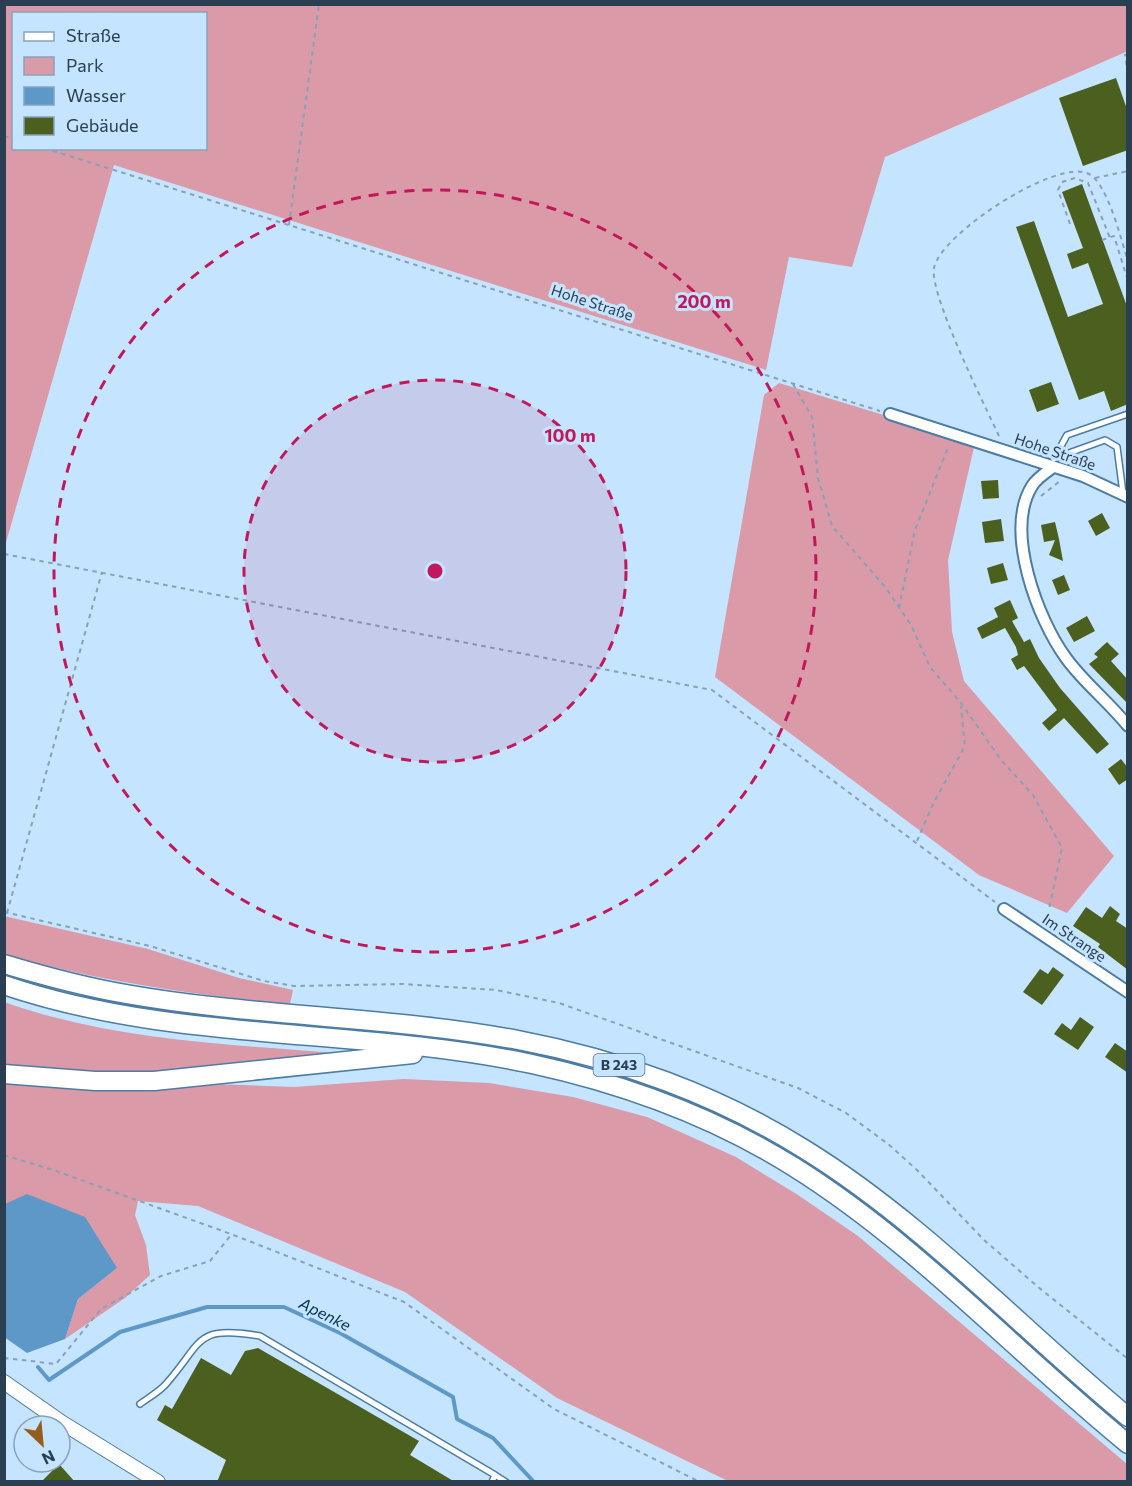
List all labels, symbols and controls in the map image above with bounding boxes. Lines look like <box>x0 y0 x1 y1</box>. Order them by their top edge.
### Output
legend <box>12 12 207 150</box>
text: Straße <box>66 24 121 46</box>
text: Park <box>66 54 104 76</box>
text: Wasser <box>66 84 126 106</box>
text: Gebäude <box>66 114 139 136</box>
street label: Hohe Straße <box>549 280 636 324</box>
text: 200 m <box>677 290 731 312</box>
text: 100 m <box>544 424 596 446</box>
street label: Hohe Straße <box>1012 429 1099 473</box>
centre of rings <box>425 561 445 581</box>
street label: Im Strange <box>1039 909 1110 965</box>
road number: B 243 <box>594 1054 644 1076</box>
water label: Apenke <box>295 1293 355 1334</box>
north arrow <box>12 1414 72 1474</box>
text: N <box>39 1447 58 1469</box>

